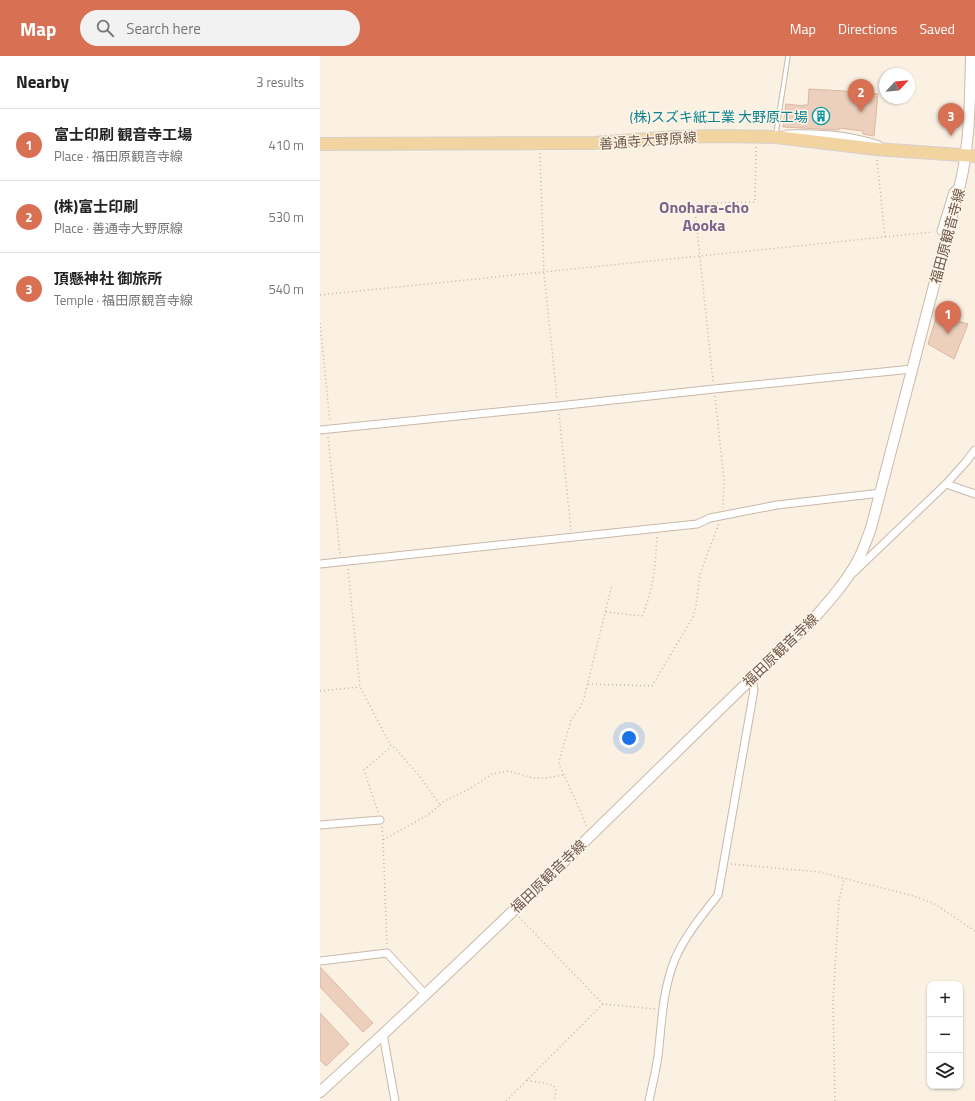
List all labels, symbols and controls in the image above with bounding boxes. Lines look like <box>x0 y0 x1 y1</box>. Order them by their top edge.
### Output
search box <box>80 10 360 46</box>
text: Map <box>20 14 56 43</box>
icon: search <box>94 17 116 39</box>
text: Search here <box>126 17 201 40</box>
text: Map <box>790 18 816 39</box>
text: Directions <box>838 18 897 39</box>
text: Saved <box>919 18 955 39</box>
north arrow <box>879 68 915 104</box>
text: Nearby <box>16 69 69 95</box>
text: 3 results <box>256 72 304 92</box>
pin: 2 <box>848 79 874 112</box>
pin: 3 <box>938 103 964 136</box>
place label: (株)スズキ紙工業 大野原工場 <box>630 106 808 127</box>
building icon: (株)スズキ紙工業 大野原工場 <box>811 106 831 126</box>
text: 富士印刷 観音寺工場 <box>54 123 192 146</box>
street label: 善通寺大野原線 <box>598 126 698 154</box>
text: 1 <box>25 135 33 155</box>
text: 410 m <box>268 135 304 155</box>
text: Place · 福田原観音寺線 <box>54 146 183 166</box>
street label: 福田原観音寺線 <box>924 186 970 286</box>
text: (株)富士印刷 <box>54 195 138 218</box>
district label: Onohara-cho Aooka <box>659 195 749 237</box>
text: 2 <box>25 207 33 227</box>
text: 530 m <box>268 207 304 227</box>
text: Place · 善通寺大野原線 <box>54 218 183 238</box>
text: 頂懸神社 御旅所 <box>54 267 162 290</box>
text: 3 <box>25 279 33 299</box>
text: 540 m <box>268 279 304 299</box>
text: Temple · 福田原観音寺線 <box>54 290 193 310</box>
pin: 1 <box>935 301 961 334</box>
street label: 福田原観音寺線 <box>737 608 823 692</box>
your location <box>619 728 639 748</box>
street label: 福田原観音寺線 <box>505 834 591 918</box>
map controls <box>927 981 963 1089</box>
button: + <box>927 981 963 1017</box>
button: − <box>927 1017 963 1053</box>
button: layers <box>927 1053 963 1089</box>

